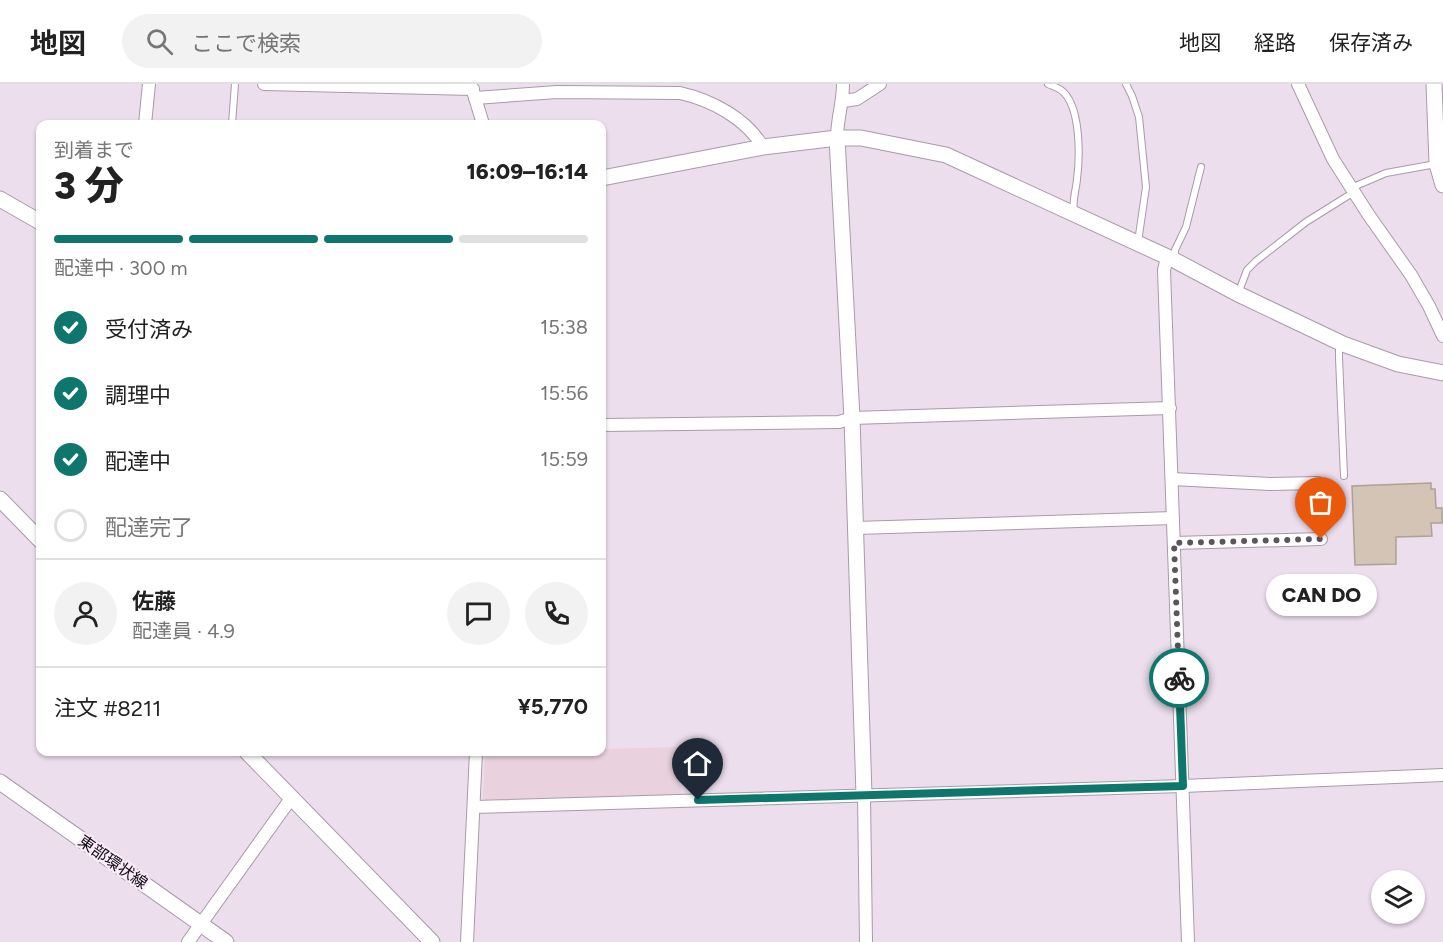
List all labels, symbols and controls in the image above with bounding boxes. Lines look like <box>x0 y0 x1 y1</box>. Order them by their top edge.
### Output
search box <box>122 14 542 68</box>
icon: search <box>143 25 176 58</box>
text: 地図 <box>30 26 86 60</box>
text: ここで検索 <box>191 30 301 57</box>
text: 地図 <box>1179 30 1221 55</box>
text: 経路 <box>1254 30 1296 55</box>
text: 保存済み <box>1329 30 1413 55</box>
text: 到着まで <box>54 138 134 162</box>
text: 16:09–16:14 <box>466 158 588 185</box>
text: 3 分 <box>54 162 124 209</box>
text: 配達中 · 300 m <box>54 256 187 280</box>
icon: check <box>54 311 87 344</box>
text: 15:38 <box>540 315 588 339</box>
text: 受付済み <box>105 316 193 343</box>
icon: check <box>54 377 87 410</box>
text: 15:56 <box>540 381 588 405</box>
text: 調理中 <box>105 382 171 409</box>
icon: check <box>54 443 87 476</box>
text: 15:59 <box>540 447 588 471</box>
text: 配達中 <box>105 448 171 475</box>
pin <box>1295 477 1346 539</box>
icon: bag <box>1304 486 1337 519</box>
text: 配達完了 <box>105 514 193 541</box>
callout: CAN DO <box>1266 575 1376 617</box>
button: person <box>54 582 117 645</box>
button: chat <box>447 582 510 645</box>
button: phone <box>525 582 588 645</box>
text: CAN DO <box>1282 583 1361 607</box>
text: 佐藤 <box>132 588 176 615</box>
text: 配達員 · 4.9 <box>132 619 235 643</box>
courier <box>1149 648 1209 708</box>
icon: bike <box>1163 662 1196 695</box>
text: ¥5,770 <box>518 693 588 720</box>
text: 注文 #8211 <box>54 695 161 722</box>
pin <box>672 738 723 800</box>
icon: home <box>681 747 714 780</box>
street label: 東部環状線 <box>75 831 151 893</box>
map controls <box>1371 870 1425 924</box>
button: layers <box>1371 870 1425 924</box>

